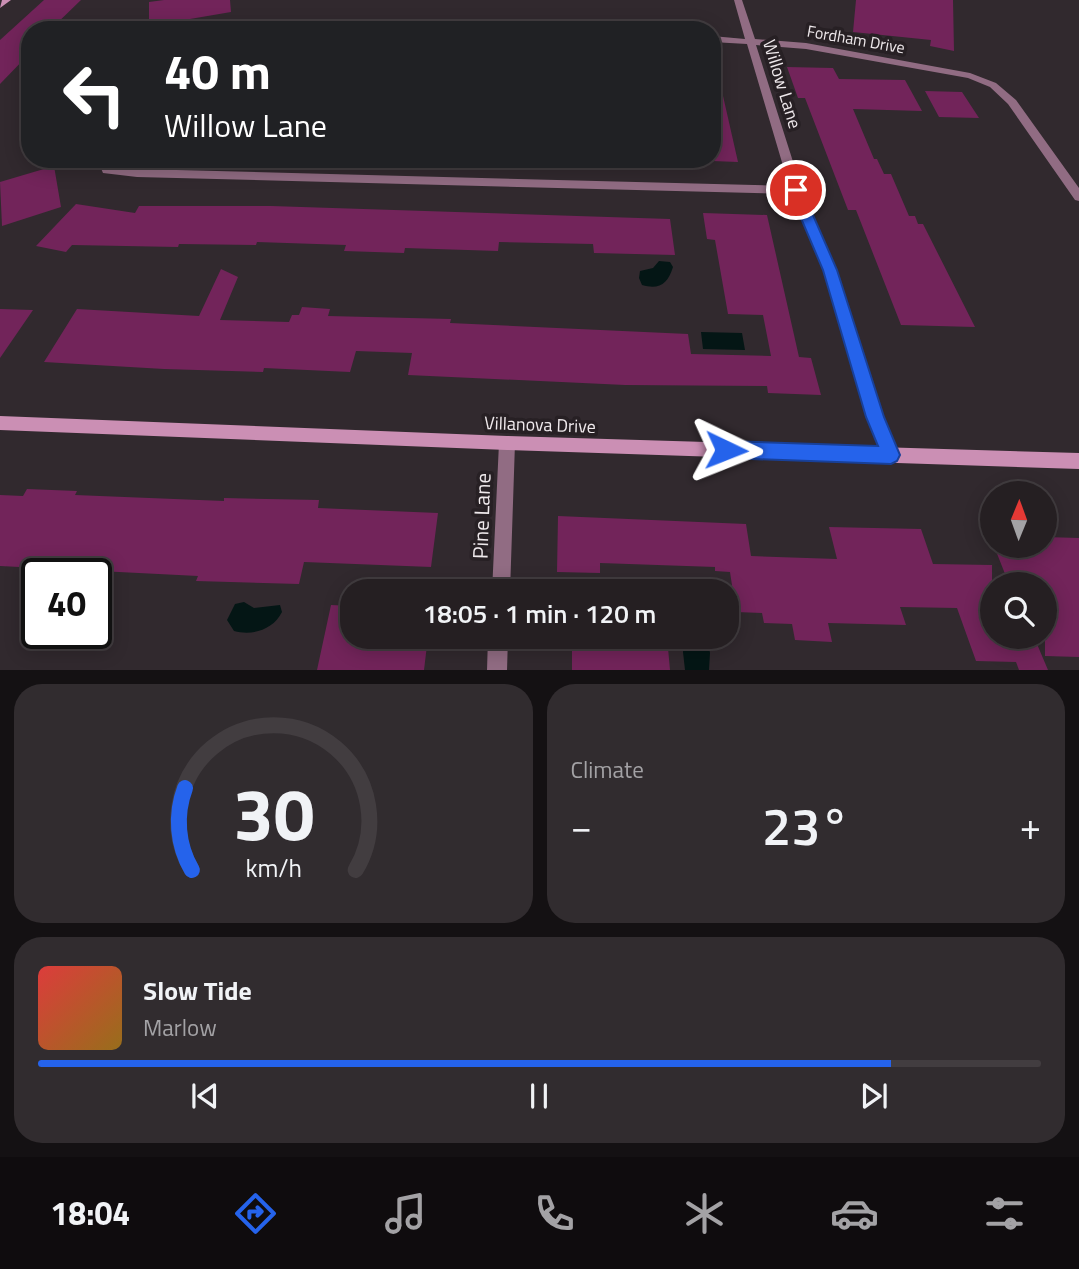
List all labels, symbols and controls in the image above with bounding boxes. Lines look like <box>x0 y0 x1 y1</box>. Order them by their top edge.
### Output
street label: Fordham Drive <box>805 19 907 59</box>
text: 40 m <box>164 33 271 108</box>
street label: Willow Lane <box>756 36 809 132</box>
icon: left <box>49 49 140 140</box>
text: Willow Lane <box>164 101 327 149</box>
pin <box>766 160 826 220</box>
icon: arrive <box>777 171 815 209</box>
street label: Villanova Drive <box>484 409 596 440</box>
position arrow <box>689 413 763 487</box>
street label: Pine Lane <box>464 472 498 560</box>
north arrow <box>980 481 1057 558</box>
map controls <box>980 481 1057 649</box>
speed limit sign: 40 <box>21 558 112 649</box>
button: search <box>980 572 1057 649</box>
text: 18:05 · 1 min · 120 m <box>423 594 656 633</box>
text: Climate <box>571 752 644 787</box>
text: 30 <box>232 758 314 868</box>
text: 23° <box>762 786 849 865</box>
text: − <box>571 797 592 855</box>
text: + <box>1020 797 1041 855</box>
text: km/h <box>245 848 302 886</box>
text: Slow Tide <box>143 971 252 1010</box>
text: Marlow <box>143 1010 217 1045</box>
icon: previous <box>186 1077 224 1115</box>
icon: pause <box>520 1077 558 1115</box>
icon: next <box>855 1077 893 1115</box>
text: 18:04 <box>50 1189 130 1237</box>
icon: directions <box>231 1189 280 1238</box>
icon: music <box>381 1189 430 1238</box>
icon: phone <box>530 1189 579 1238</box>
icon: climate <box>680 1189 729 1238</box>
icon: car <box>830 1189 879 1238</box>
icon: filters <box>980 1189 1029 1238</box>

